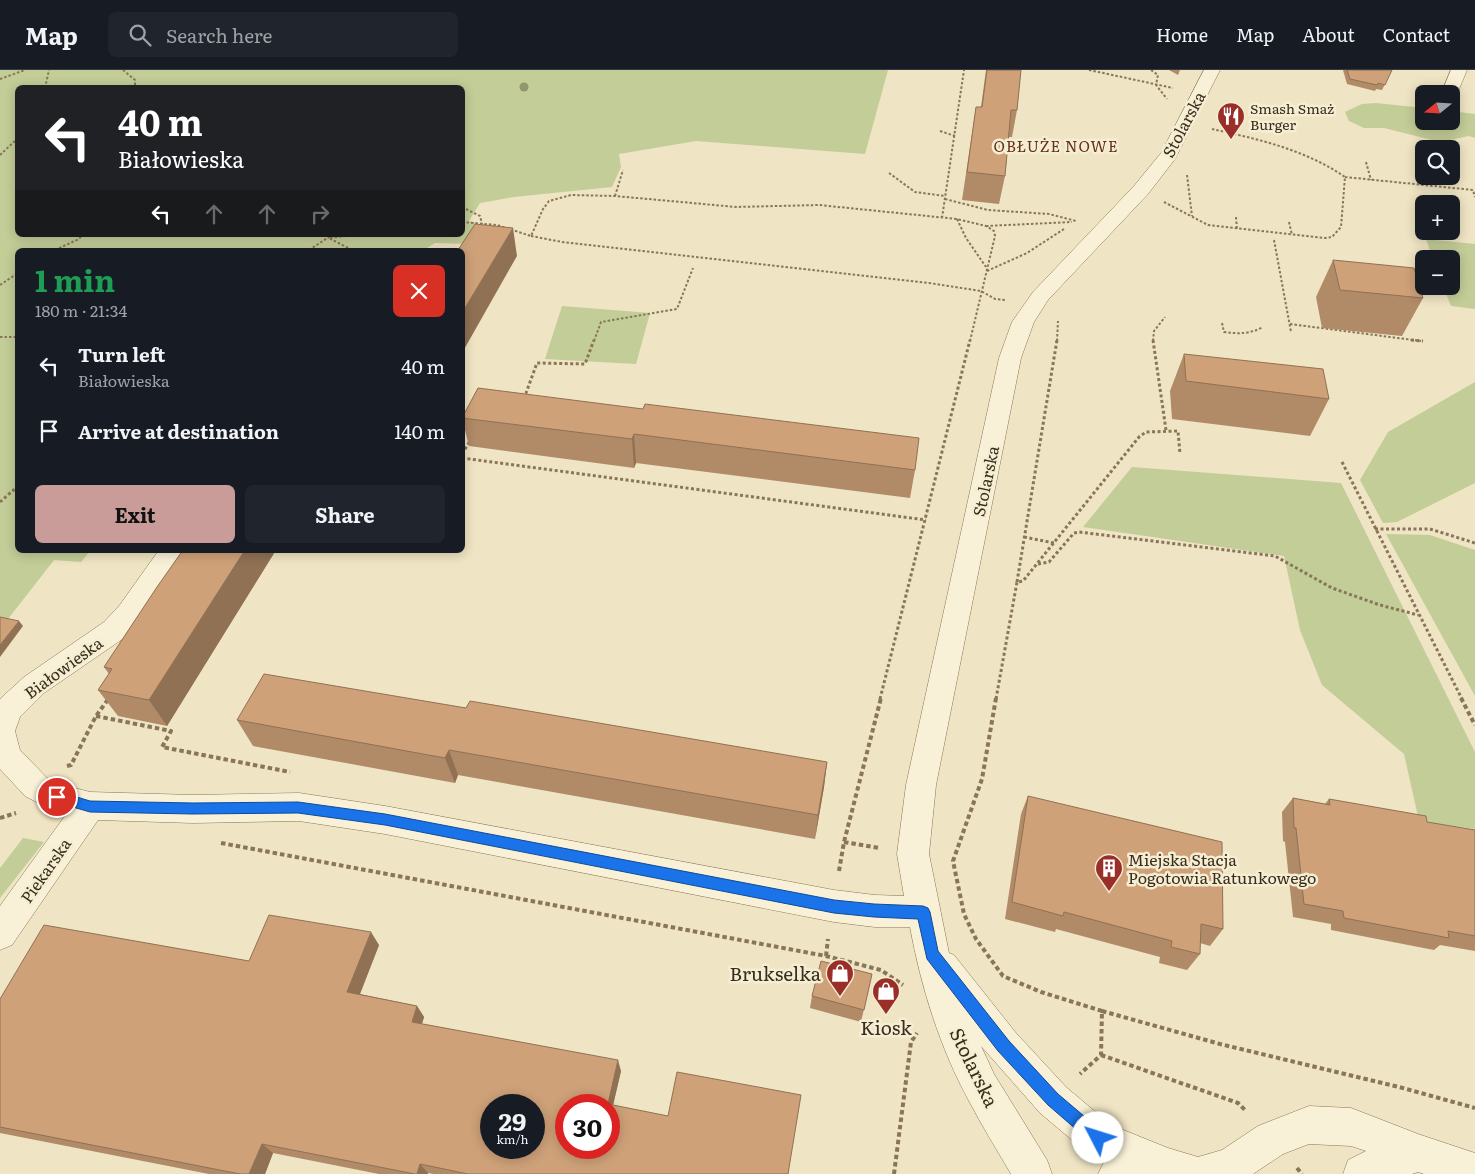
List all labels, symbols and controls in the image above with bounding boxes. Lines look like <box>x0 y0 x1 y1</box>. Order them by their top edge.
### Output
search box <box>108 12 458 57</box>
text: Map <box>25 17 78 52</box>
icon: search <box>126 21 154 49</box>
text: Search here <box>166 21 272 49</box>
text: Home <box>1156 21 1208 48</box>
text: Map <box>1236 21 1274 48</box>
text: About <box>1302 21 1355 48</box>
text: Contact <box>1383 21 1450 48</box>
north arrow <box>1415 85 1460 130</box>
map controls <box>1415 85 1460 295</box>
street label: Stolarska <box>1156 86 1211 161</box>
text: 40 m <box>118 95 203 147</box>
place label: Smash Smaż Burger <box>1250 98 1334 134</box>
restaurant icon: Smash Smaż Burger <box>1216 101 1246 140</box>
icon: left <box>35 105 100 170</box>
district label: OBŁUŻE NOWE <box>994 134 1118 157</box>
button: search <box>1415 140 1460 185</box>
text: Białowieska <box>118 142 244 175</box>
button: + <box>1415 195 1460 240</box>
icon: left <box>147 200 175 228</box>
icon: ahead <box>200 200 228 228</box>
icon: ahead <box>253 200 281 228</box>
icon: right <box>306 200 334 228</box>
button: − <box>1415 250 1460 295</box>
text: 1 min <box>35 257 115 301</box>
button: close <box>393 265 445 317</box>
text: 180 m · 21:34 <box>35 298 127 322</box>
text: Turn left <box>78 340 165 368</box>
icon: left <box>35 352 63 380</box>
text: 40 m <box>401 352 445 380</box>
text: Białowieska <box>78 368 170 392</box>
icon: arrive <box>35 417 63 445</box>
text: Arrive at destination <box>78 417 279 445</box>
text: 140 m <box>394 417 445 445</box>
street label: Stolarska <box>966 443 1004 519</box>
button: Exit <box>35 485 235 543</box>
button: Share <box>245 485 445 543</box>
street label: Białowieska <box>19 630 107 704</box>
pin <box>36 776 78 818</box>
icon: arrive <box>43 783 71 811</box>
street label: Piekarska <box>14 832 76 907</box>
place label: Miejska Stacja Pogotowia Ratunkowego <box>1128 847 1316 889</box>
building icon: Miejska Stacja Pogotowia Ratunkowego <box>1094 853 1124 892</box>
shop icon: Brukselka <box>825 958 855 997</box>
place label: Brukselka <box>730 959 822 987</box>
shop icon: Kiosk <box>871 976 901 1015</box>
place label: Kiosk <box>860 1013 912 1041</box>
street label: Stolarska <box>944 1022 1007 1112</box>
speed limit sign: 30 <box>555 1094 620 1159</box>
text: 29 <box>499 1102 526 1139</box>
position arrow <box>1071 1111 1123 1163</box>
text: km/h <box>497 1130 528 1148</box>

